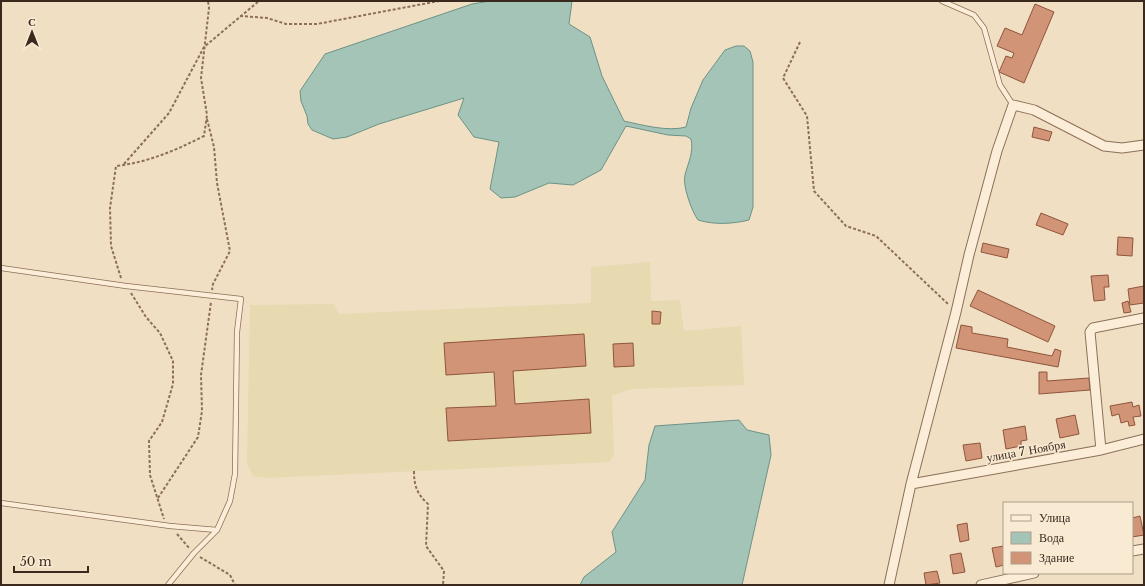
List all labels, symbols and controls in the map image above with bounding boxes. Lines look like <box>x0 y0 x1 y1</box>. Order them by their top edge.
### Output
north arrow <box>12 12 52 52</box>
text: С <box>28 15 36 29</box>
street label: улица 7 Ноября <box>985 436 1067 465</box>
legend <box>1003 502 1133 574</box>
text: Улица <box>1039 510 1071 525</box>
text: Вода <box>1039 530 1065 545</box>
scale bar <box>14 548 88 574</box>
text: Здание <box>1039 550 1074 565</box>
text: 50 m <box>20 554 52 569</box>

